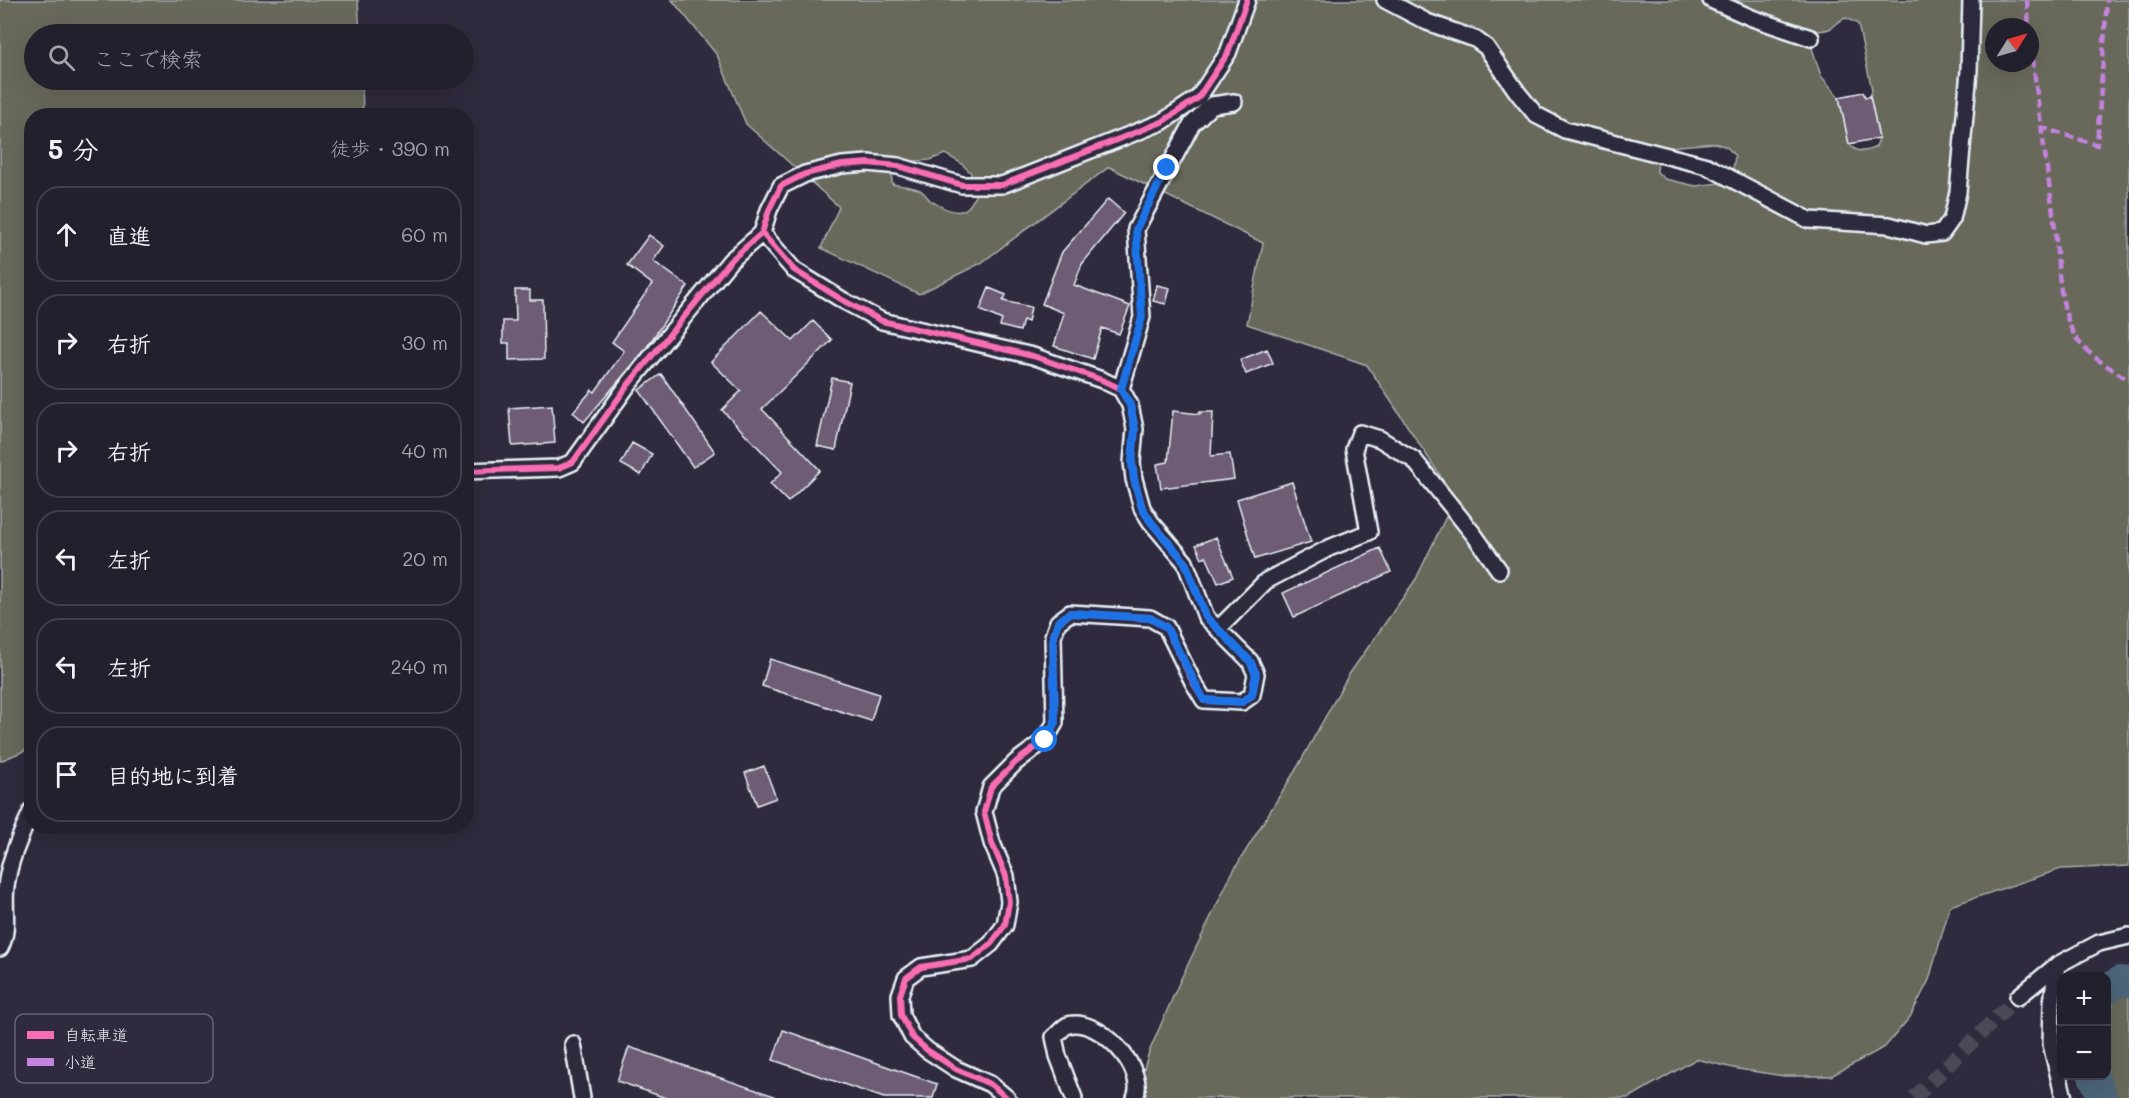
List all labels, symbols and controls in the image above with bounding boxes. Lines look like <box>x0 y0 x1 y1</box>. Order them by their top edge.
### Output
north arrow <box>1985 18 2039 72</box>
search box <box>24 24 474 90</box>
icon: search <box>45 41 78 74</box>
text: ここで検索 <box>93 44 203 73</box>
text: 5 分 <box>48 132 99 166</box>
text: 徒歩 · 390 m <box>330 135 450 161</box>
route end <box>1153 154 1179 180</box>
icon: ahead <box>50 218 83 251</box>
text: 直進 <box>107 221 151 250</box>
text: 60 m <box>401 221 448 247</box>
icon: right <box>50 326 83 359</box>
text: 右折 <box>107 329 151 358</box>
text: 30 m <box>402 329 448 355</box>
icon: right <box>50 434 83 467</box>
text: 右折 <box>107 437 151 466</box>
text: 40 m <box>402 437 448 463</box>
icon: left <box>50 542 83 575</box>
text: 左折 <box>107 545 151 574</box>
text: 20 m <box>402 545 448 571</box>
icon: left <box>50 650 83 683</box>
text: 左折 <box>107 653 151 682</box>
text: 240 m <box>390 653 448 679</box>
route start <box>1031 726 1057 752</box>
icon: arrive <box>50 758 83 791</box>
text: 目的地に到着 <box>107 761 239 790</box>
map controls <box>2057 972 2111 1080</box>
button: + <box>2057 972 2111 1026</box>
legend <box>15 1014 213 1083</box>
text: 自転車道 <box>64 1024 128 1045</box>
button: − <box>2057 1026 2111 1080</box>
text: 小道 <box>64 1051 96 1072</box>

